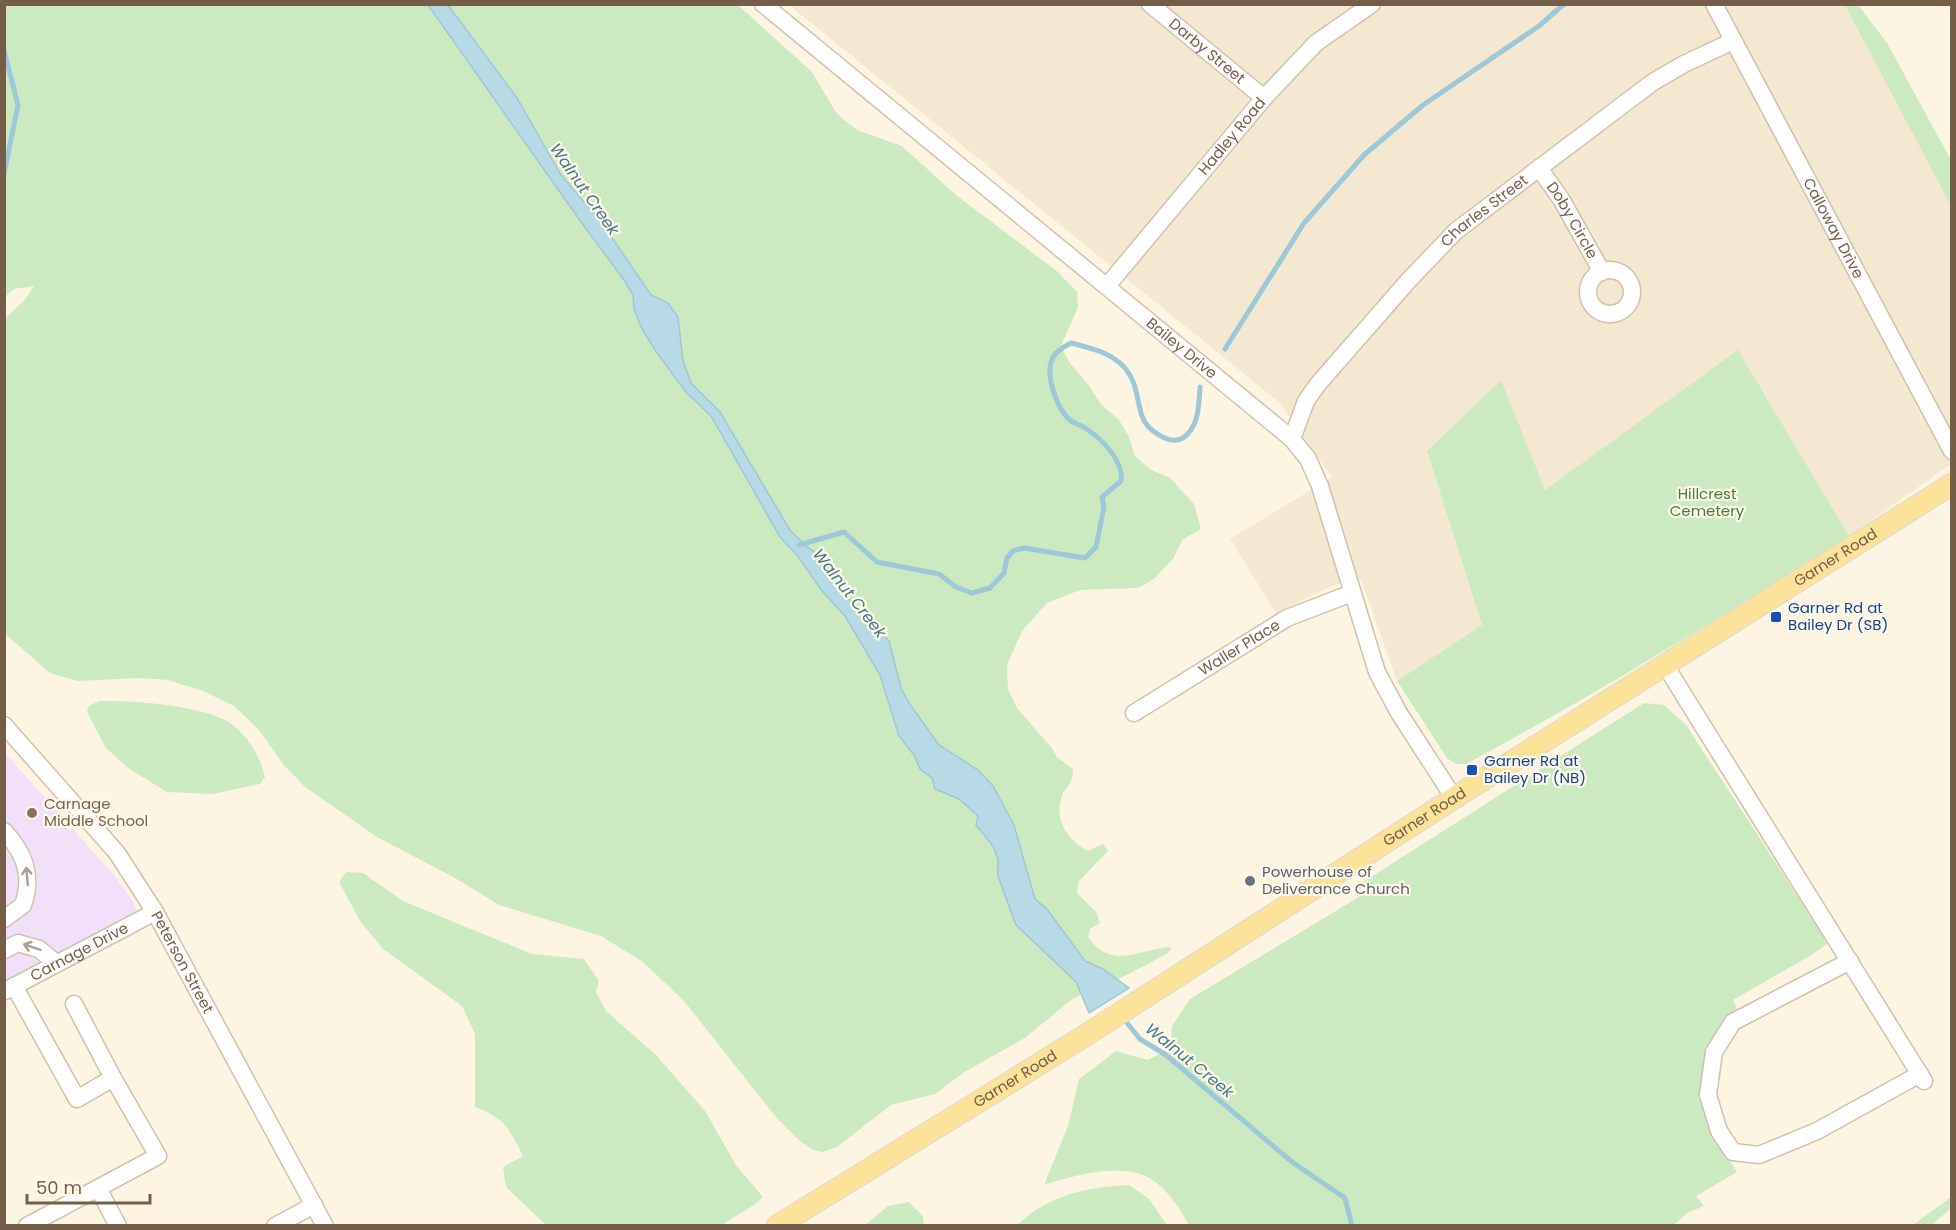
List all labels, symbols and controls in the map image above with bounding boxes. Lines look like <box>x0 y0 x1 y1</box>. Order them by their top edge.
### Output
street label: Darby Street <box>1165 13 1250 88</box>
street label: Hadley Road <box>1193 93 1270 179</box>
water label: Walnut Creek <box>544 139 625 241</box>
street label: Charles Street <box>1435 169 1532 251</box>
street label: Calloway Drive <box>1798 174 1869 282</box>
street label: Doby Circle <box>1542 177 1603 262</box>
street label: Bailey Drive <box>1142 312 1222 383</box>
park label: Hillcrest Cemetery <box>1670 483 1745 521</box>
street label: Garner Road <box>1789 523 1881 591</box>
water label: Walnut Creek <box>807 544 892 643</box>
place label: Garner Rd at Bailey Dr (SB) <box>1788 597 1888 635</box>
marker: Garner Rd at Bailey Dr (SB) <box>1769 610 1783 624</box>
street label: Waller Place <box>1194 614 1284 680</box>
place label: Garner Rd at Bailey Dr (NB) <box>1484 750 1586 788</box>
marker: Garner Rd at Bailey Dr (NB) <box>1465 763 1479 777</box>
street label: Garner Road <box>1379 782 1470 851</box>
place label: Carnage Middle School <box>44 793 148 831</box>
marker: Carnage Middle School <box>25 806 39 820</box>
place label: Powerhouse of Deliverance Church <box>1262 861 1410 899</box>
one-way arrow <box>21 867 32 887</box>
marker: Powerhouse of Deliverance Church <box>1243 874 1257 888</box>
street label: Peterson Street <box>146 907 219 1017</box>
street label: Carnage Drive <box>26 917 132 986</box>
one-way arrow <box>23 941 42 952</box>
water label: Walnut Creek <box>1141 1018 1239 1104</box>
street label: Garner Road <box>969 1045 1061 1112</box>
scale bar <box>27 1167 150 1205</box>
text: 50 m <box>36 1175 82 1200</box>

